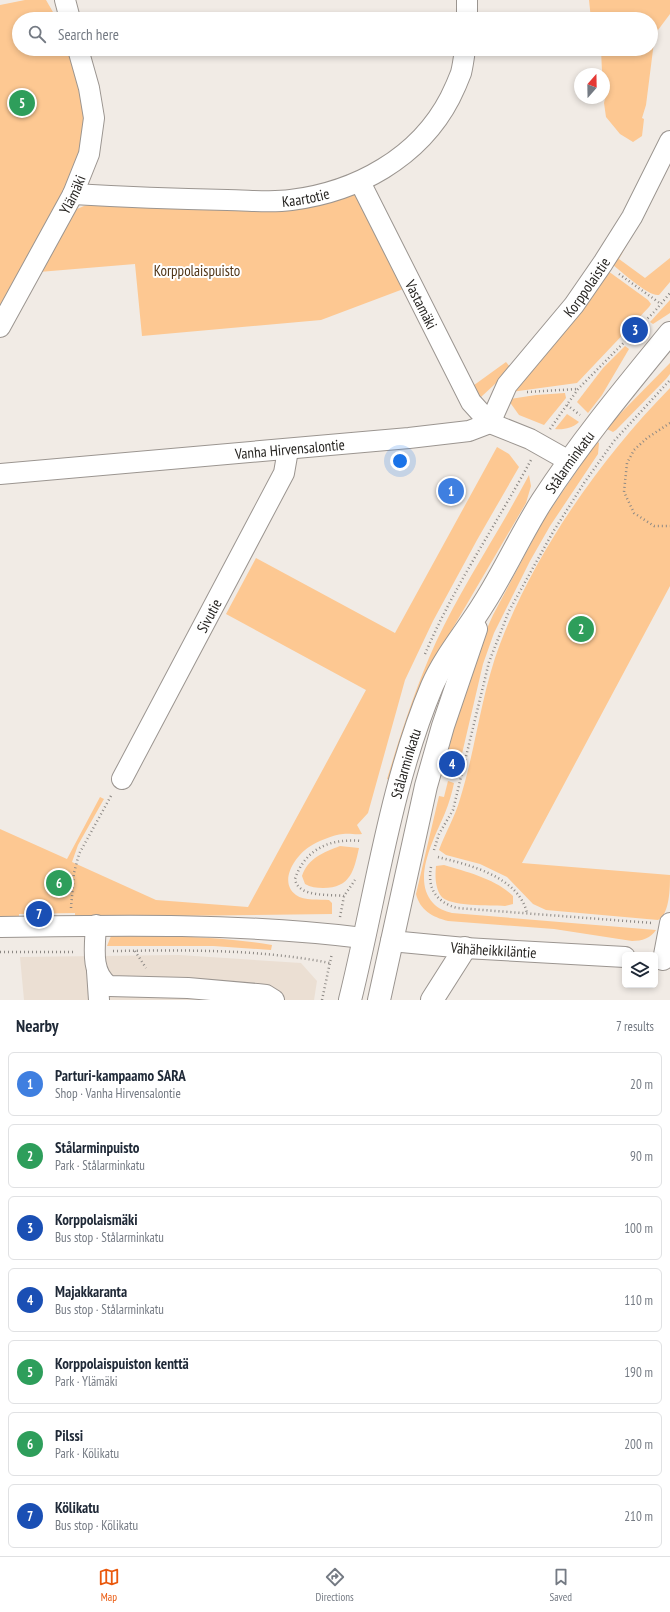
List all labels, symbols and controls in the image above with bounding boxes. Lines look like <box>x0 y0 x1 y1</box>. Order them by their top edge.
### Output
search box <box>12 12 658 56</box>
icon: search <box>26 23 48 45</box>
text: Search here <box>58 25 119 44</box>
north arrow <box>574 68 610 104</box>
pin: 5 <box>9 88 35 118</box>
street label: Ylämäki <box>54 172 89 217</box>
street label: Kaartotie <box>281 183 331 210</box>
street label: Korppolaistie <box>559 254 614 320</box>
park label: Korppolaispuisto <box>154 261 240 280</box>
street label: Vastamäki <box>401 276 442 332</box>
pin: 3 <box>622 315 648 345</box>
street label: Stålarminkatu <box>540 427 598 497</box>
street label: Vanha Hirvensalontie <box>233 434 346 463</box>
your location <box>390 451 410 471</box>
pin: 1 <box>438 476 464 506</box>
street label: Sivutie <box>192 595 225 636</box>
pin: 2 <box>568 614 594 644</box>
street label: Stålarminkatu <box>386 726 425 801</box>
pin: 4 <box>439 749 465 779</box>
pin: 6 <box>46 868 72 898</box>
pin: 7 <box>26 899 52 929</box>
street label: Vähäheikkiläntie <box>449 937 537 962</box>
map controls <box>622 952 658 988</box>
button: layers <box>622 952 658 988</box>
text: Nearby <box>16 1015 59 1037</box>
text: 7 results <box>616 1018 654 1035</box>
text: Parturi-kampaamo SARA <box>55 1066 186 1085</box>
text: 1 <box>27 1076 33 1093</box>
text: 20 m <box>630 1076 653 1093</box>
text: Shop · Vanha Hirvensalontie <box>55 1085 181 1102</box>
text: Stålarminpuisto <box>55 1138 140 1157</box>
text: 2 <box>27 1148 33 1165</box>
text: 90 m <box>630 1148 653 1165</box>
text: Park · Stålarminkatu <box>55 1157 145 1174</box>
text: Korppolaismäki <box>55 1210 138 1229</box>
text: 3 <box>27 1220 33 1237</box>
text: 100 m <box>624 1220 653 1237</box>
text: Bus stop · Stålarminkatu <box>55 1229 164 1246</box>
text: Majakkaranta <box>55 1282 127 1301</box>
text: 4 <box>27 1292 33 1309</box>
text: 110 m <box>624 1292 653 1309</box>
text: Bus stop · Stålarminkatu <box>55 1301 164 1318</box>
text: Korppolaispuiston kenttä <box>55 1354 189 1373</box>
text: 5 <box>27 1364 33 1381</box>
text: 190 m <box>624 1364 653 1381</box>
text: Park · Ylämäki <box>55 1373 118 1390</box>
text: Pilssi <box>55 1426 83 1445</box>
text: 6 <box>27 1436 33 1453</box>
text: 200 m <box>624 1436 653 1453</box>
text: Park · Kölikatu <box>55 1445 119 1462</box>
text: Kölikatu <box>55 1498 99 1517</box>
text: 7 <box>27 1508 33 1525</box>
text: 210 m <box>624 1508 653 1525</box>
text: Bus stop · Kölikatu <box>55 1517 138 1534</box>
tab: Map <box>98 1566 120 1604</box>
tab: Directions <box>316 1566 354 1604</box>
tab: Saved <box>549 1566 572 1604</box>

